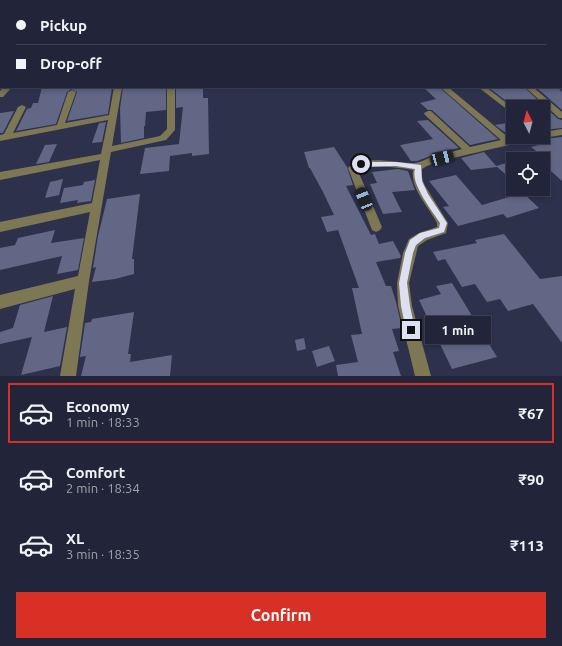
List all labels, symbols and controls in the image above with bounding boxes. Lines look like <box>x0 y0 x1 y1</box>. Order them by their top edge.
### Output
text: Pickup <box>40 17 87 34</box>
text: Drop-off <box>40 55 102 72</box>
north arrow <box>506 100 550 144</box>
map controls <box>506 100 550 196</box>
car <box>429 149 455 167</box>
button: locate <box>506 152 550 196</box>
route start <box>352 155 370 173</box>
car <box>354 186 374 212</box>
callout: 1 min <box>425 316 491 344</box>
route end <box>402 321 420 339</box>
text: 1 min <box>442 323 474 337</box>
icon: car <box>18 395 54 431</box>
text: Economy <box>66 398 130 415</box>
text: ₹67 <box>519 405 544 422</box>
text: 1 min · 18:33 <box>66 415 140 429</box>
icon: car <box>18 461 54 497</box>
text: Comfort <box>66 464 125 481</box>
text: ₹90 <box>519 471 544 488</box>
text: 2 min · 18:34 <box>66 481 140 495</box>
icon: car <box>18 527 54 563</box>
text: XL <box>66 530 84 547</box>
text: ₹113 <box>510 537 544 554</box>
text: 3 min · 18:35 <box>66 547 140 561</box>
button: Confirm <box>16 592 546 638</box>

